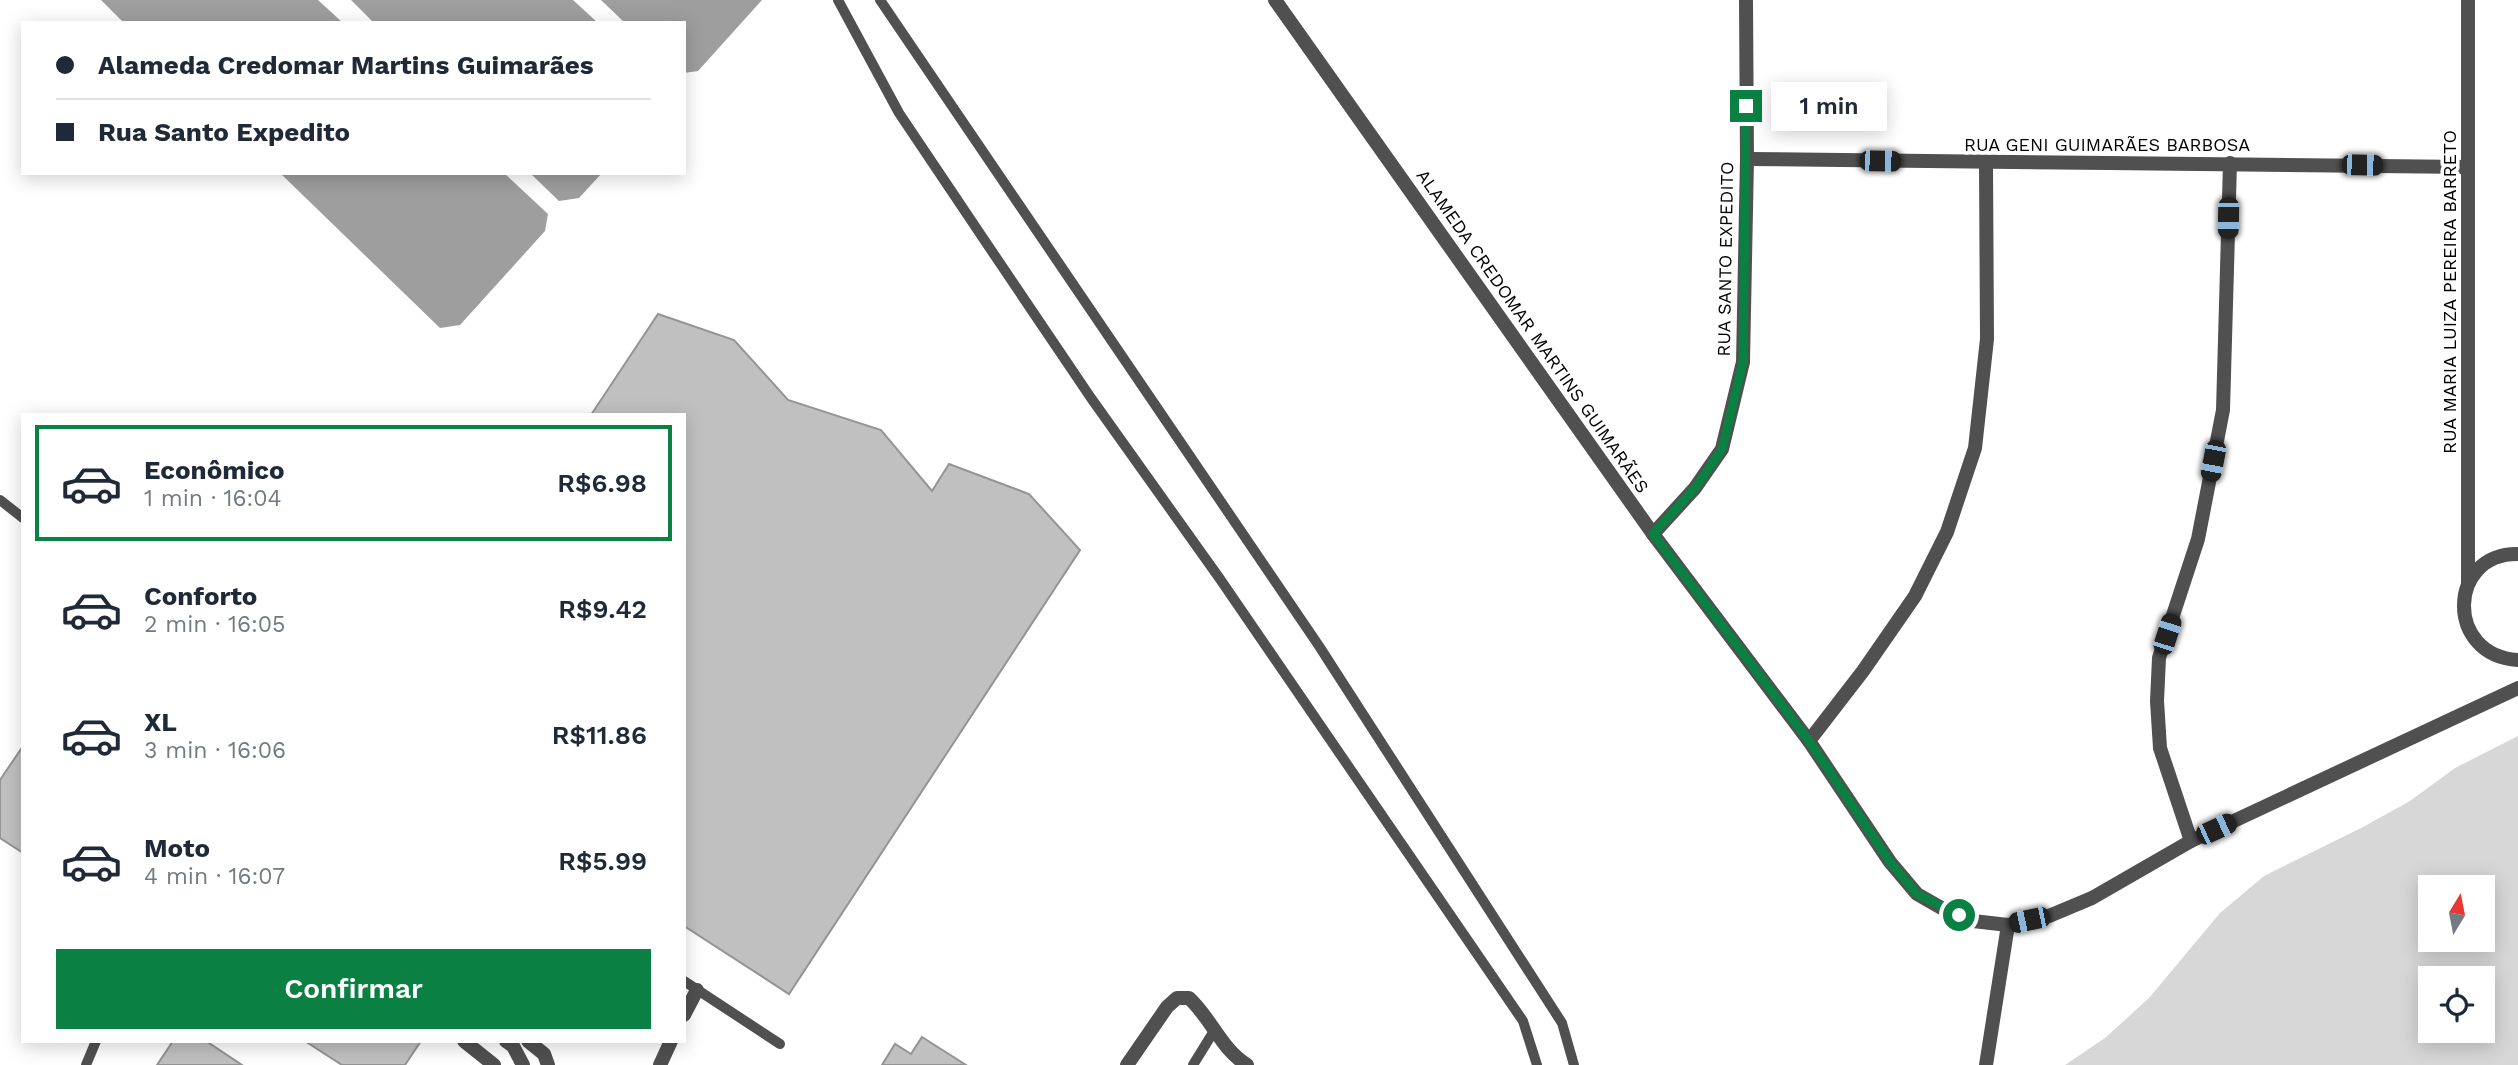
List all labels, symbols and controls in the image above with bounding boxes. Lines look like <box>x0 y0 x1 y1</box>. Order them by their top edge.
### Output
text: Alameda Credomar Martins Guimarães <box>98 50 594 80</box>
callout: 1 min <box>1770 82 1886 130</box>
route end <box>1730 90 1762 122</box>
text: 1 min <box>1799 93 1859 120</box>
text: Rua Santo Expedito <box>98 117 350 147</box>
street label: RUA MARIA LUIZA PEREIRA BARRETO <box>2439 130 2460 454</box>
street label: RUA GENI GUIMARÃES BARBOSA <box>1964 134 2250 155</box>
car <box>1859 150 1902 172</box>
car <box>2341 154 2384 176</box>
street label: RUA SANTO EXPEDITO <box>1713 161 1737 357</box>
street label: ALAMEDA CREDOMAR MARTINS GUIMARÃES <box>1413 165 1653 497</box>
car <box>2218 197 2239 239</box>
car <box>2199 438 2228 484</box>
icon: car <box>60 452 123 515</box>
text: Econômico <box>144 455 285 485</box>
text: R$6.98 <box>557 468 647 498</box>
text: 1 min · 16:04 <box>144 485 282 512</box>
icon: car <box>60 578 123 641</box>
text: Conforto <box>144 581 257 611</box>
text: R$9.42 <box>558 594 647 624</box>
text: 2 min · 16:05 <box>144 611 285 638</box>
car <box>2151 611 2184 657</box>
icon: car <box>60 704 123 767</box>
text: XL <box>144 707 177 737</box>
text: R$11.86 <box>552 720 647 750</box>
text: 3 min · 16:06 <box>144 737 286 764</box>
car <box>2193 811 2240 847</box>
icon: car <box>60 830 123 893</box>
text: Moto <box>144 833 210 863</box>
text: R$5.99 <box>558 846 647 876</box>
text: 4 min · 16:07 <box>144 863 285 890</box>
north arrow <box>2418 875 2496 952</box>
map controls <box>2418 875 2495 1043</box>
route start <box>1943 899 1975 931</box>
car <box>2007 905 2052 935</box>
button: Confirmar <box>56 949 651 1029</box>
button: locate <box>2418 966 2495 1043</box>

